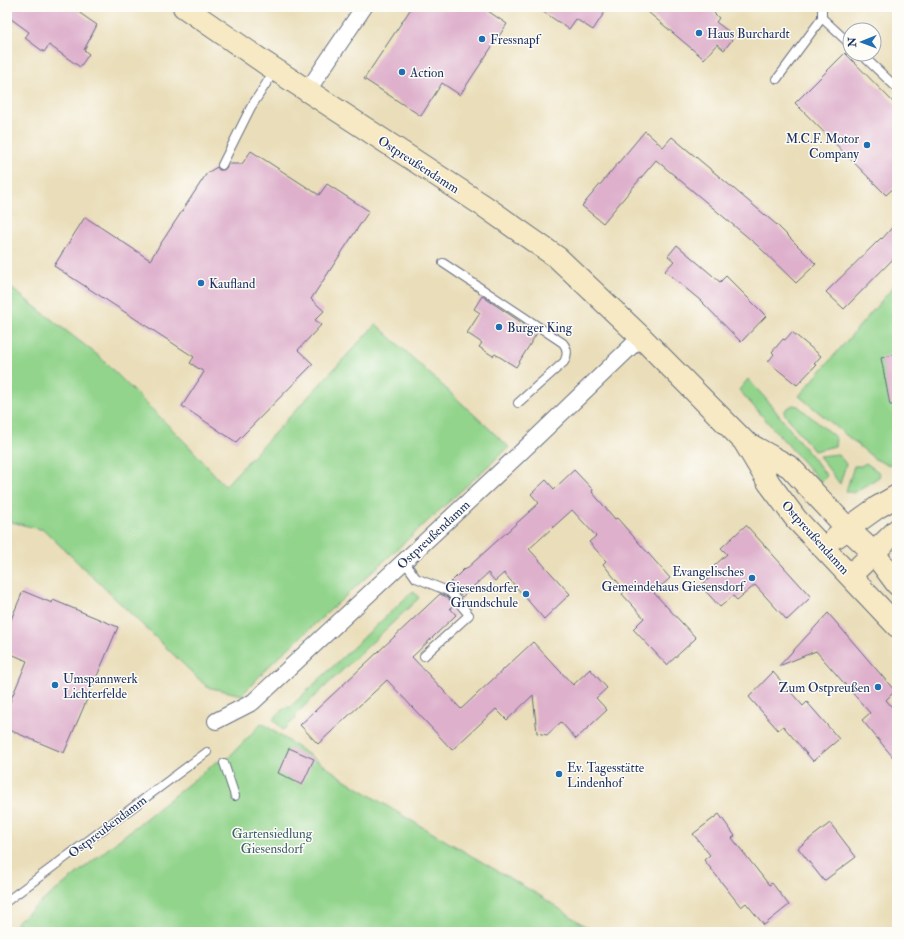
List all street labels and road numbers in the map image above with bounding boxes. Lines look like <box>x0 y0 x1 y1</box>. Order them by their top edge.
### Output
street label: Ostpreußendamm <box>374 133 462 198</box>
street label: Ostpreußendamm <box>394 497 474 573</box>
street label: Ostpreußendamm <box>777 497 853 579</box>
street label: Ostpreußendamm <box>65 792 150 862</box>

